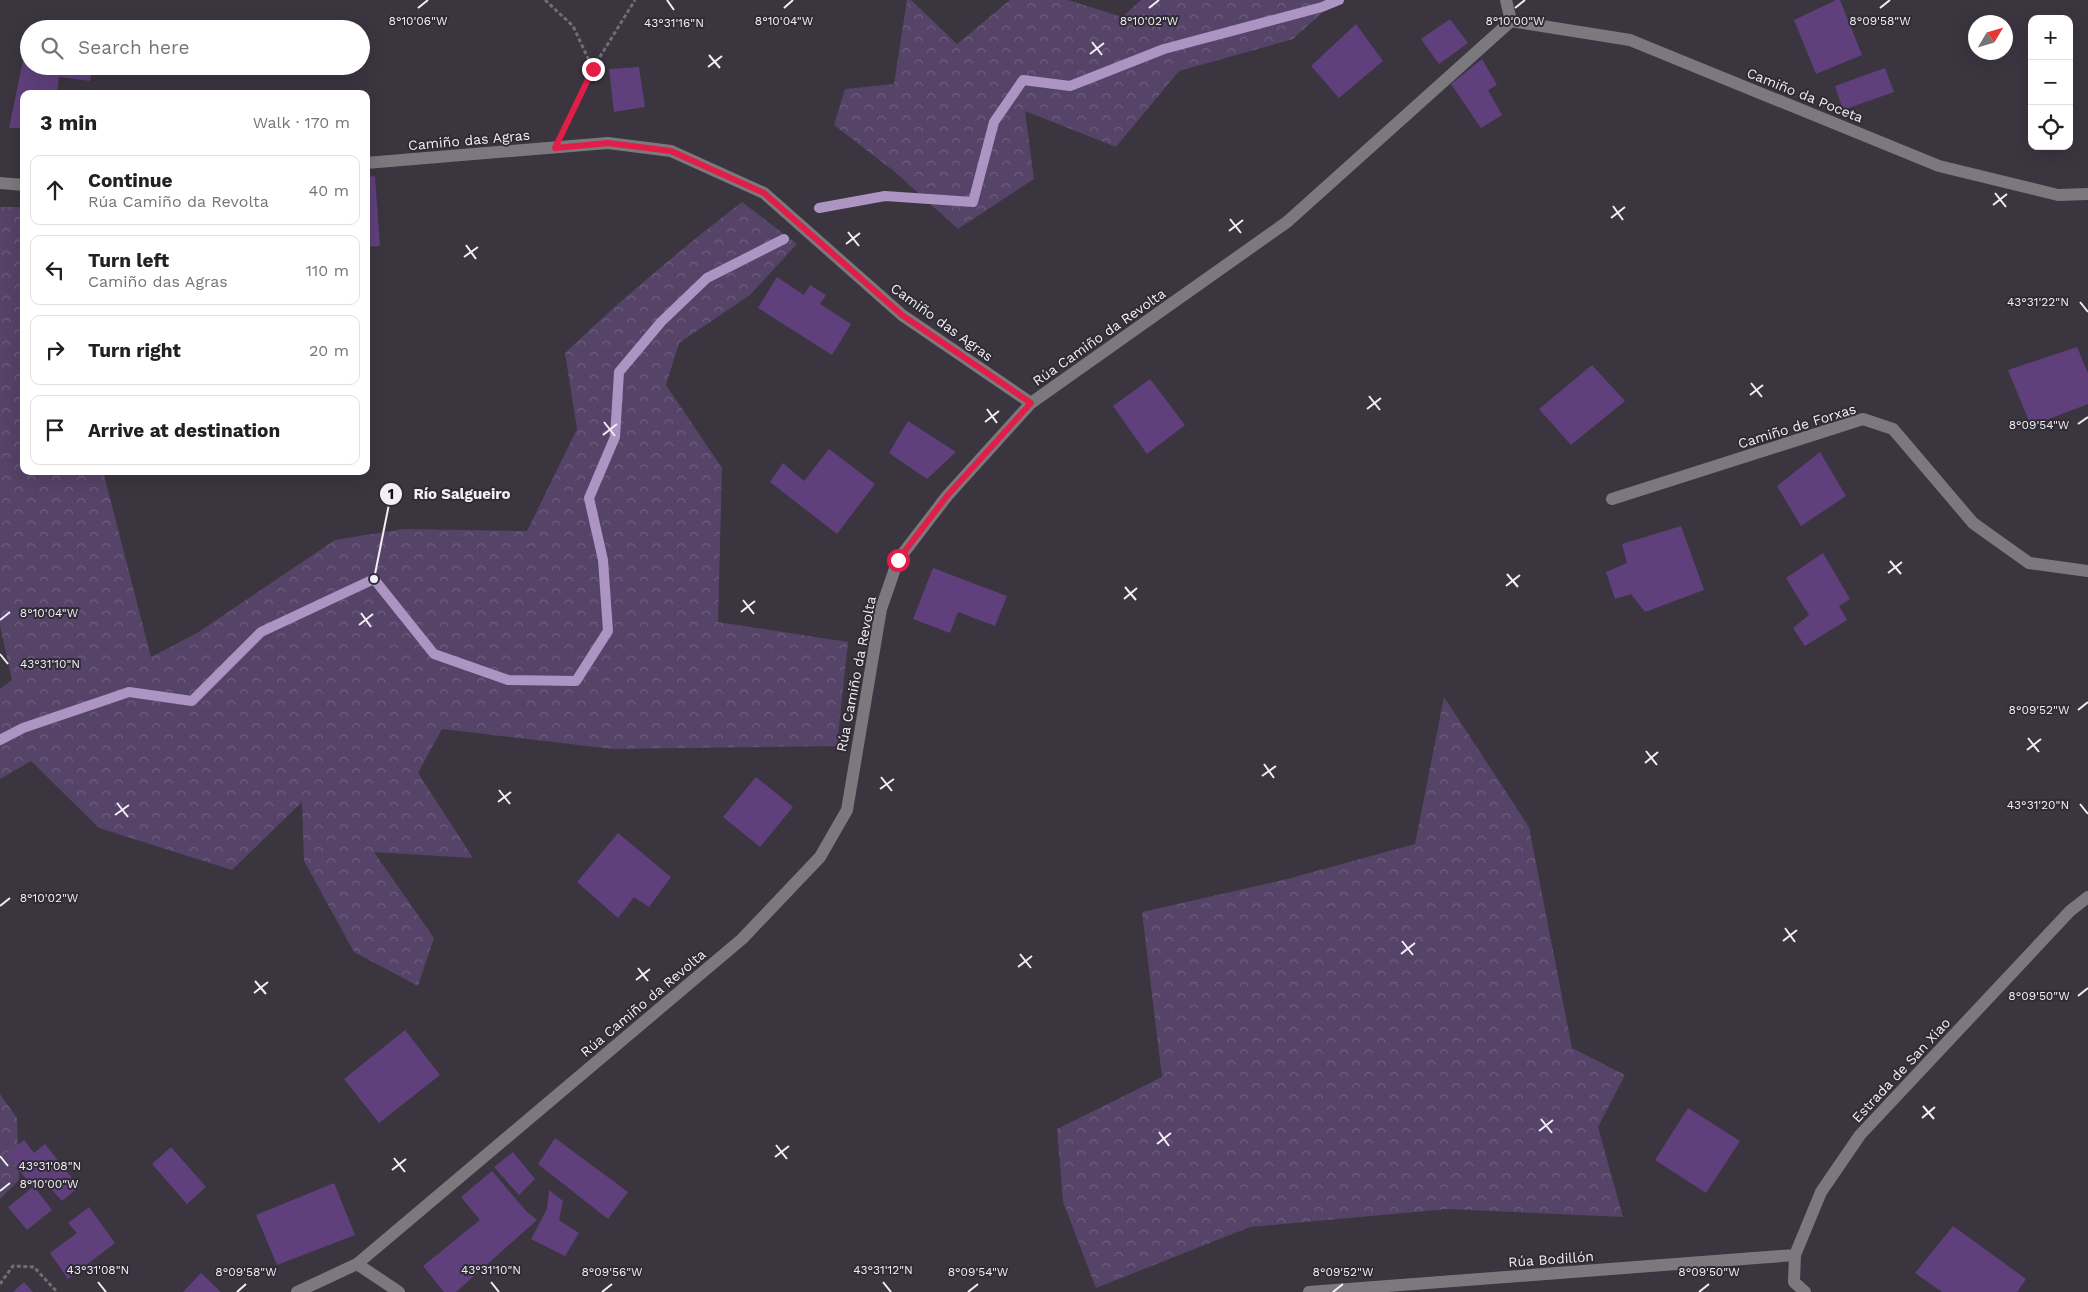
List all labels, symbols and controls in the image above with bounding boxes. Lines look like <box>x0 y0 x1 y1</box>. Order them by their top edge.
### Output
text: 8°10'06"W <box>389 14 448 28</box>
text: 8°10'04"W <box>755 14 814 28</box>
text: 8°10'02"W <box>1120 14 1179 28</box>
text: 8°10'00"W <box>1485 14 1545 28</box>
text: 8°09'58"W <box>1849 14 1911 28</box>
north arrow <box>1968 15 2013 60</box>
map controls <box>2028 15 2073 150</box>
button: + <box>2028 15 2073 60</box>
text: 43°31'16"N <box>644 16 704 30</box>
search box <box>20 20 370 75</box>
icon: search <box>38 34 66 62</box>
text: Search here <box>78 36 189 59</box>
route end <box>582 58 605 81</box>
button: − <box>2028 60 2073 105</box>
street label: Camiño da Poceta <box>1745 64 1866 126</box>
button: locate <box>2028 105 2073 150</box>
text: 3 min <box>40 110 97 135</box>
text: Walk · 170 m <box>253 113 350 132</box>
street label: Camiño das Agras <box>407 127 531 153</box>
text: Continue <box>88 169 172 192</box>
icon: ahead <box>41 176 69 204</box>
text: 40 m <box>309 181 349 200</box>
text: Rúa Camiño da Revolta <box>88 192 269 211</box>
text: Turn left <box>88 249 169 272</box>
icon: left <box>41 256 69 284</box>
text: 110 m <box>306 261 349 280</box>
text: Camiño das Agras <box>88 272 228 291</box>
street label: Camiño das Agras <box>888 280 996 364</box>
street label: Rúa Camiño da Revolta <box>1030 285 1168 389</box>
text: 43°31'22"N <box>2007 295 2069 309</box>
icon: right <box>41 336 69 364</box>
text: Turn right <box>88 339 181 362</box>
text: 20 m <box>309 341 349 360</box>
street label: Camiño de Forxas <box>1736 400 1858 452</box>
icon: arrive <box>41 416 69 444</box>
text: 8°09'54"W <box>2009 418 2070 432</box>
text: Arrive at destination <box>88 419 280 442</box>
callout: Río Salgueiro <box>379 479 521 509</box>
text: 1 <box>388 485 394 503</box>
text: Río Salgueiro <box>413 485 511 503</box>
route start <box>887 549 910 572</box>
street label: Rúa Camiño da Revolta <box>833 595 879 753</box>
text: 8°10'04"W <box>20 606 79 620</box>
text: 43°31'10"N <box>20 657 80 671</box>
text: 8°09'52"W <box>2009 703 2070 717</box>
text: 43°31'20"N <box>2007 798 2069 812</box>
text: 8°10'02"W <box>20 891 79 905</box>
street label: Rúa Camiño da Revolta <box>577 946 709 1060</box>
text: 8°09'50"W <box>2008 989 2070 1003</box>
street label: Estrada de San Xiao <box>1848 1014 1954 1126</box>
text: 43°31'08"N <box>19 1159 81 1173</box>
text: 8°10'00"W <box>19 1177 79 1191</box>
street label: Rúa Bodillón <box>1508 1248 1594 1270</box>
text: 43°31'08"N <box>67 1263 129 1277</box>
text: 43°31'10"N <box>461 1263 521 1277</box>
text: 43°31'12"N <box>853 1263 913 1277</box>
text: 8°09'58"W <box>215 1265 277 1279</box>
text: 8°09'56"W <box>581 1265 643 1279</box>
text: 8°09'54"W <box>948 1265 1009 1279</box>
text: 8°09'52"W <box>1313 1265 1374 1279</box>
text: 8°09'50"W <box>1678 1265 1740 1279</box>

